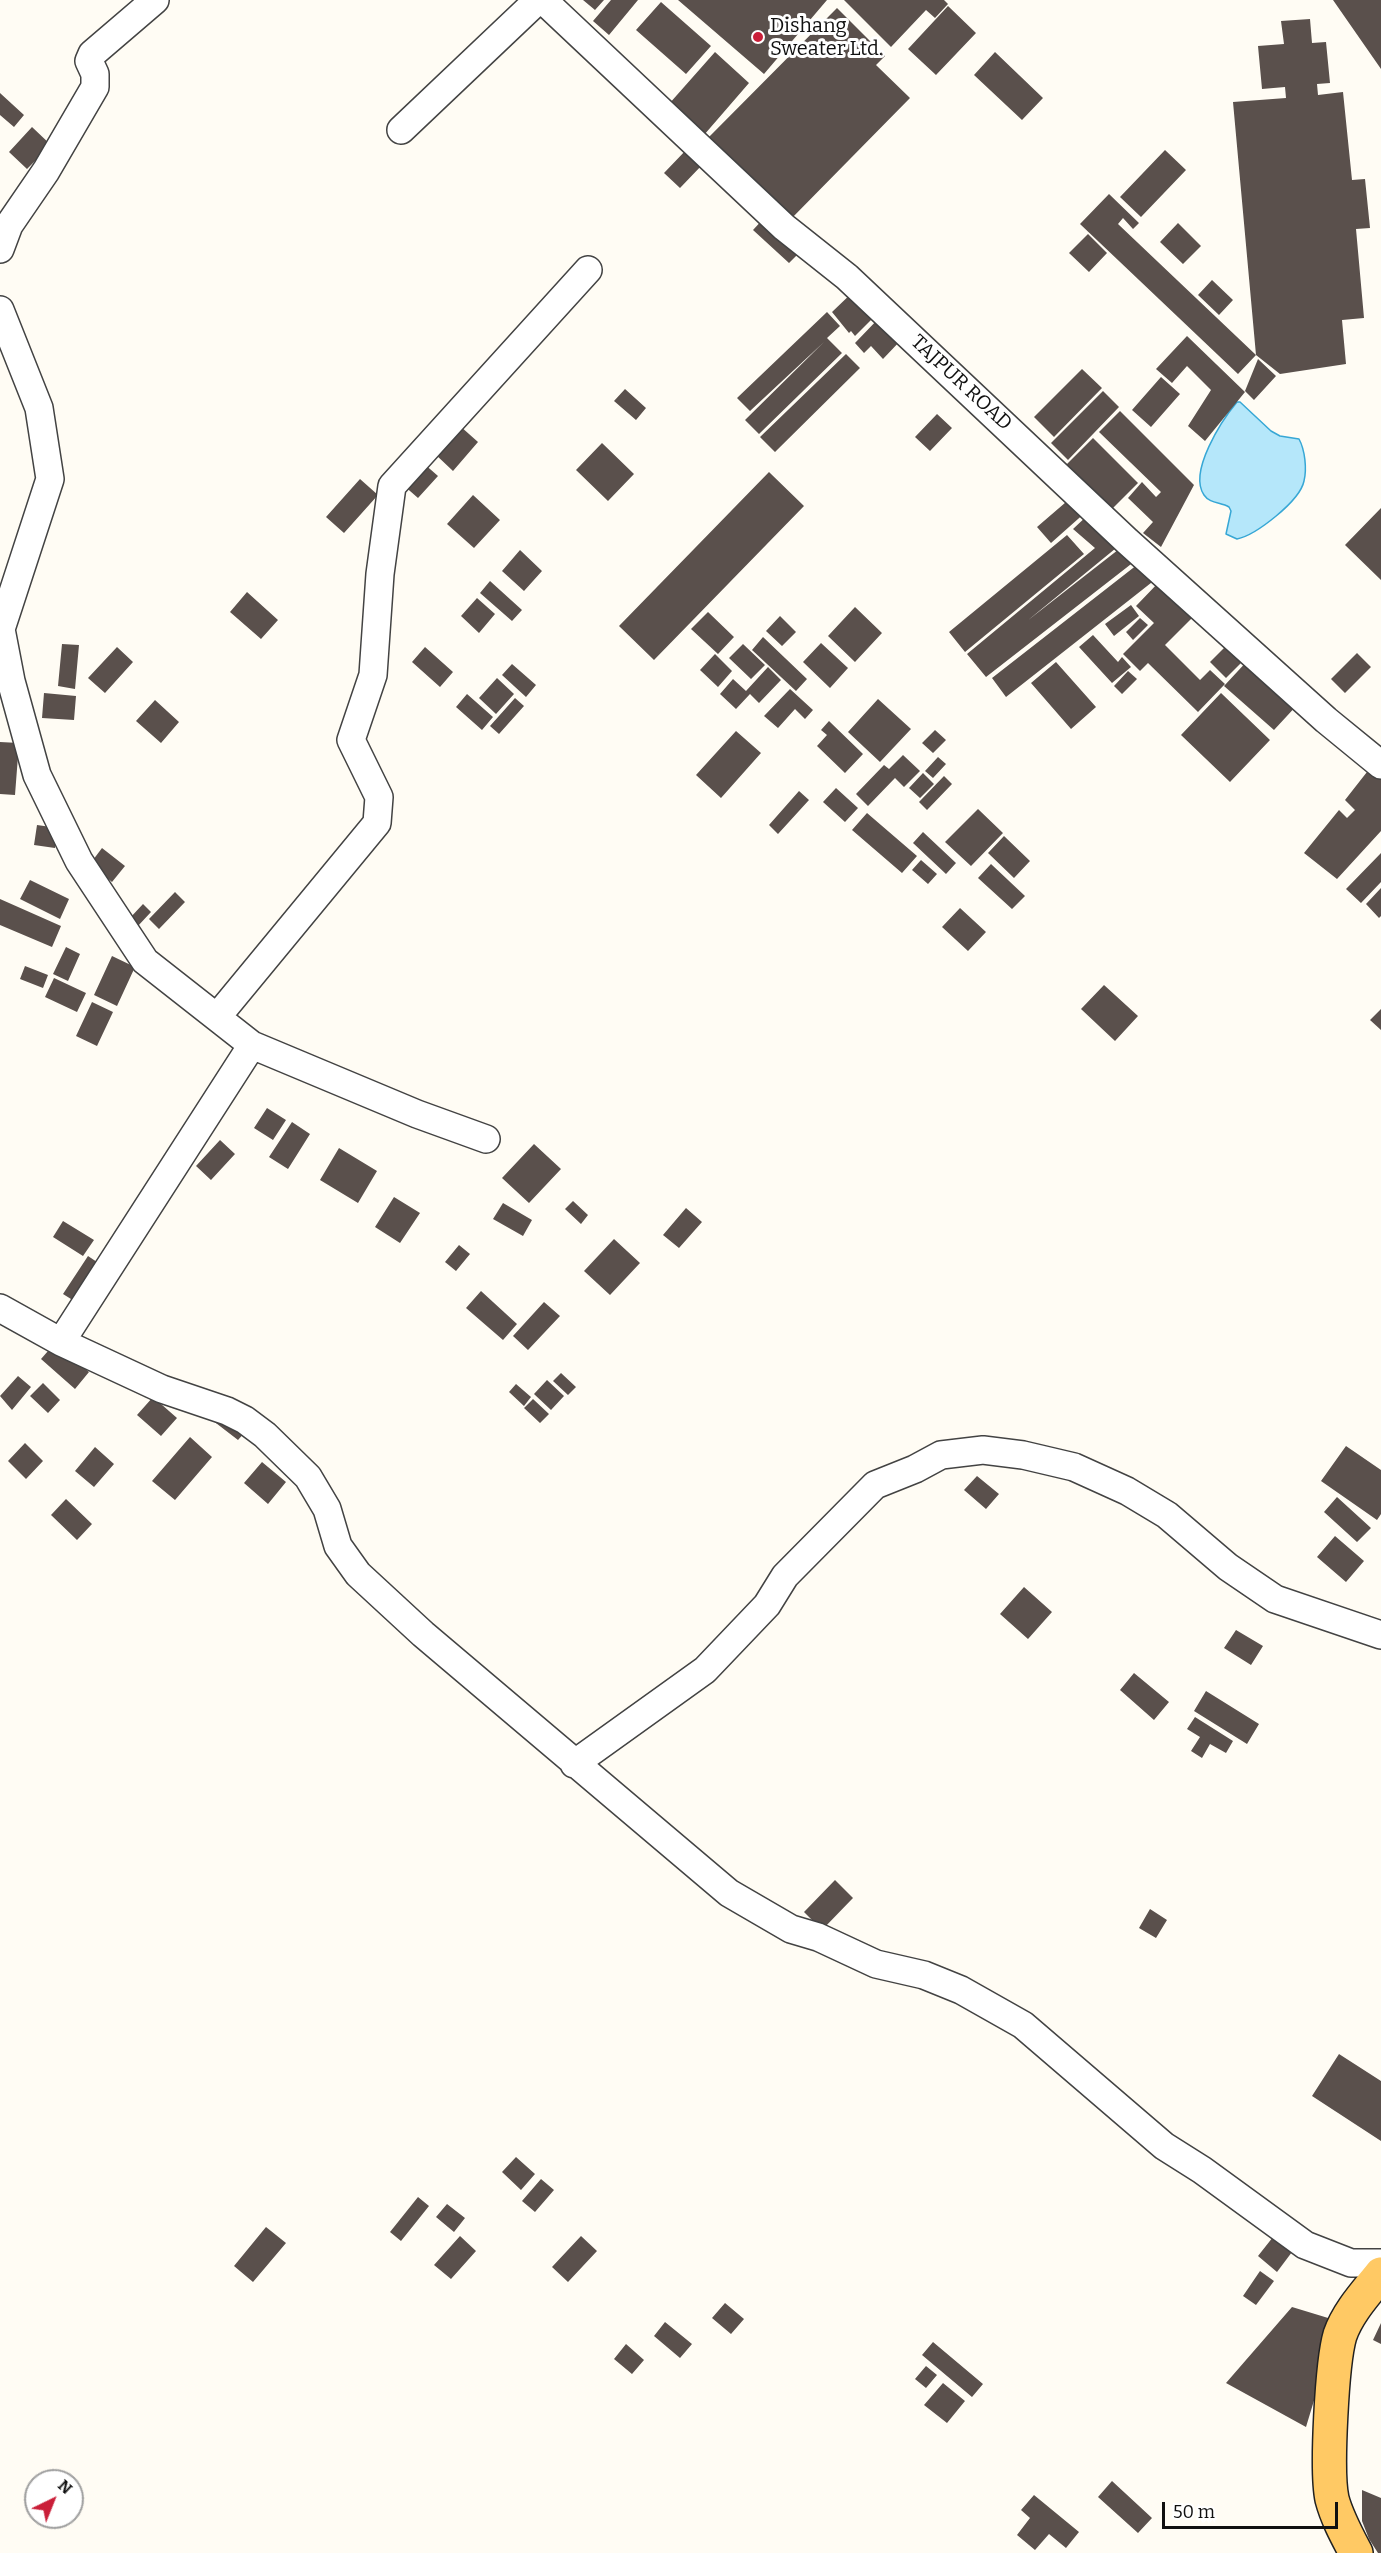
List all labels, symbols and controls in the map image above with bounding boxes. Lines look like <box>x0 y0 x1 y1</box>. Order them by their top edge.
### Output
place label: Dishang Sweater Ltd. <box>770 14 883 61</box>
marker: Dishang Sweater Ltd. <box>751 30 765 44</box>
street label: TAJPUR ROAD <box>906 330 1016 436</box>
north arrow <box>24 2469 84 2529</box>
text: N <box>54 2476 76 2498</box>
scale bar <box>1165 2490 1340 2528</box>
text: 50 m <box>1173 2501 1215 2523</box>

